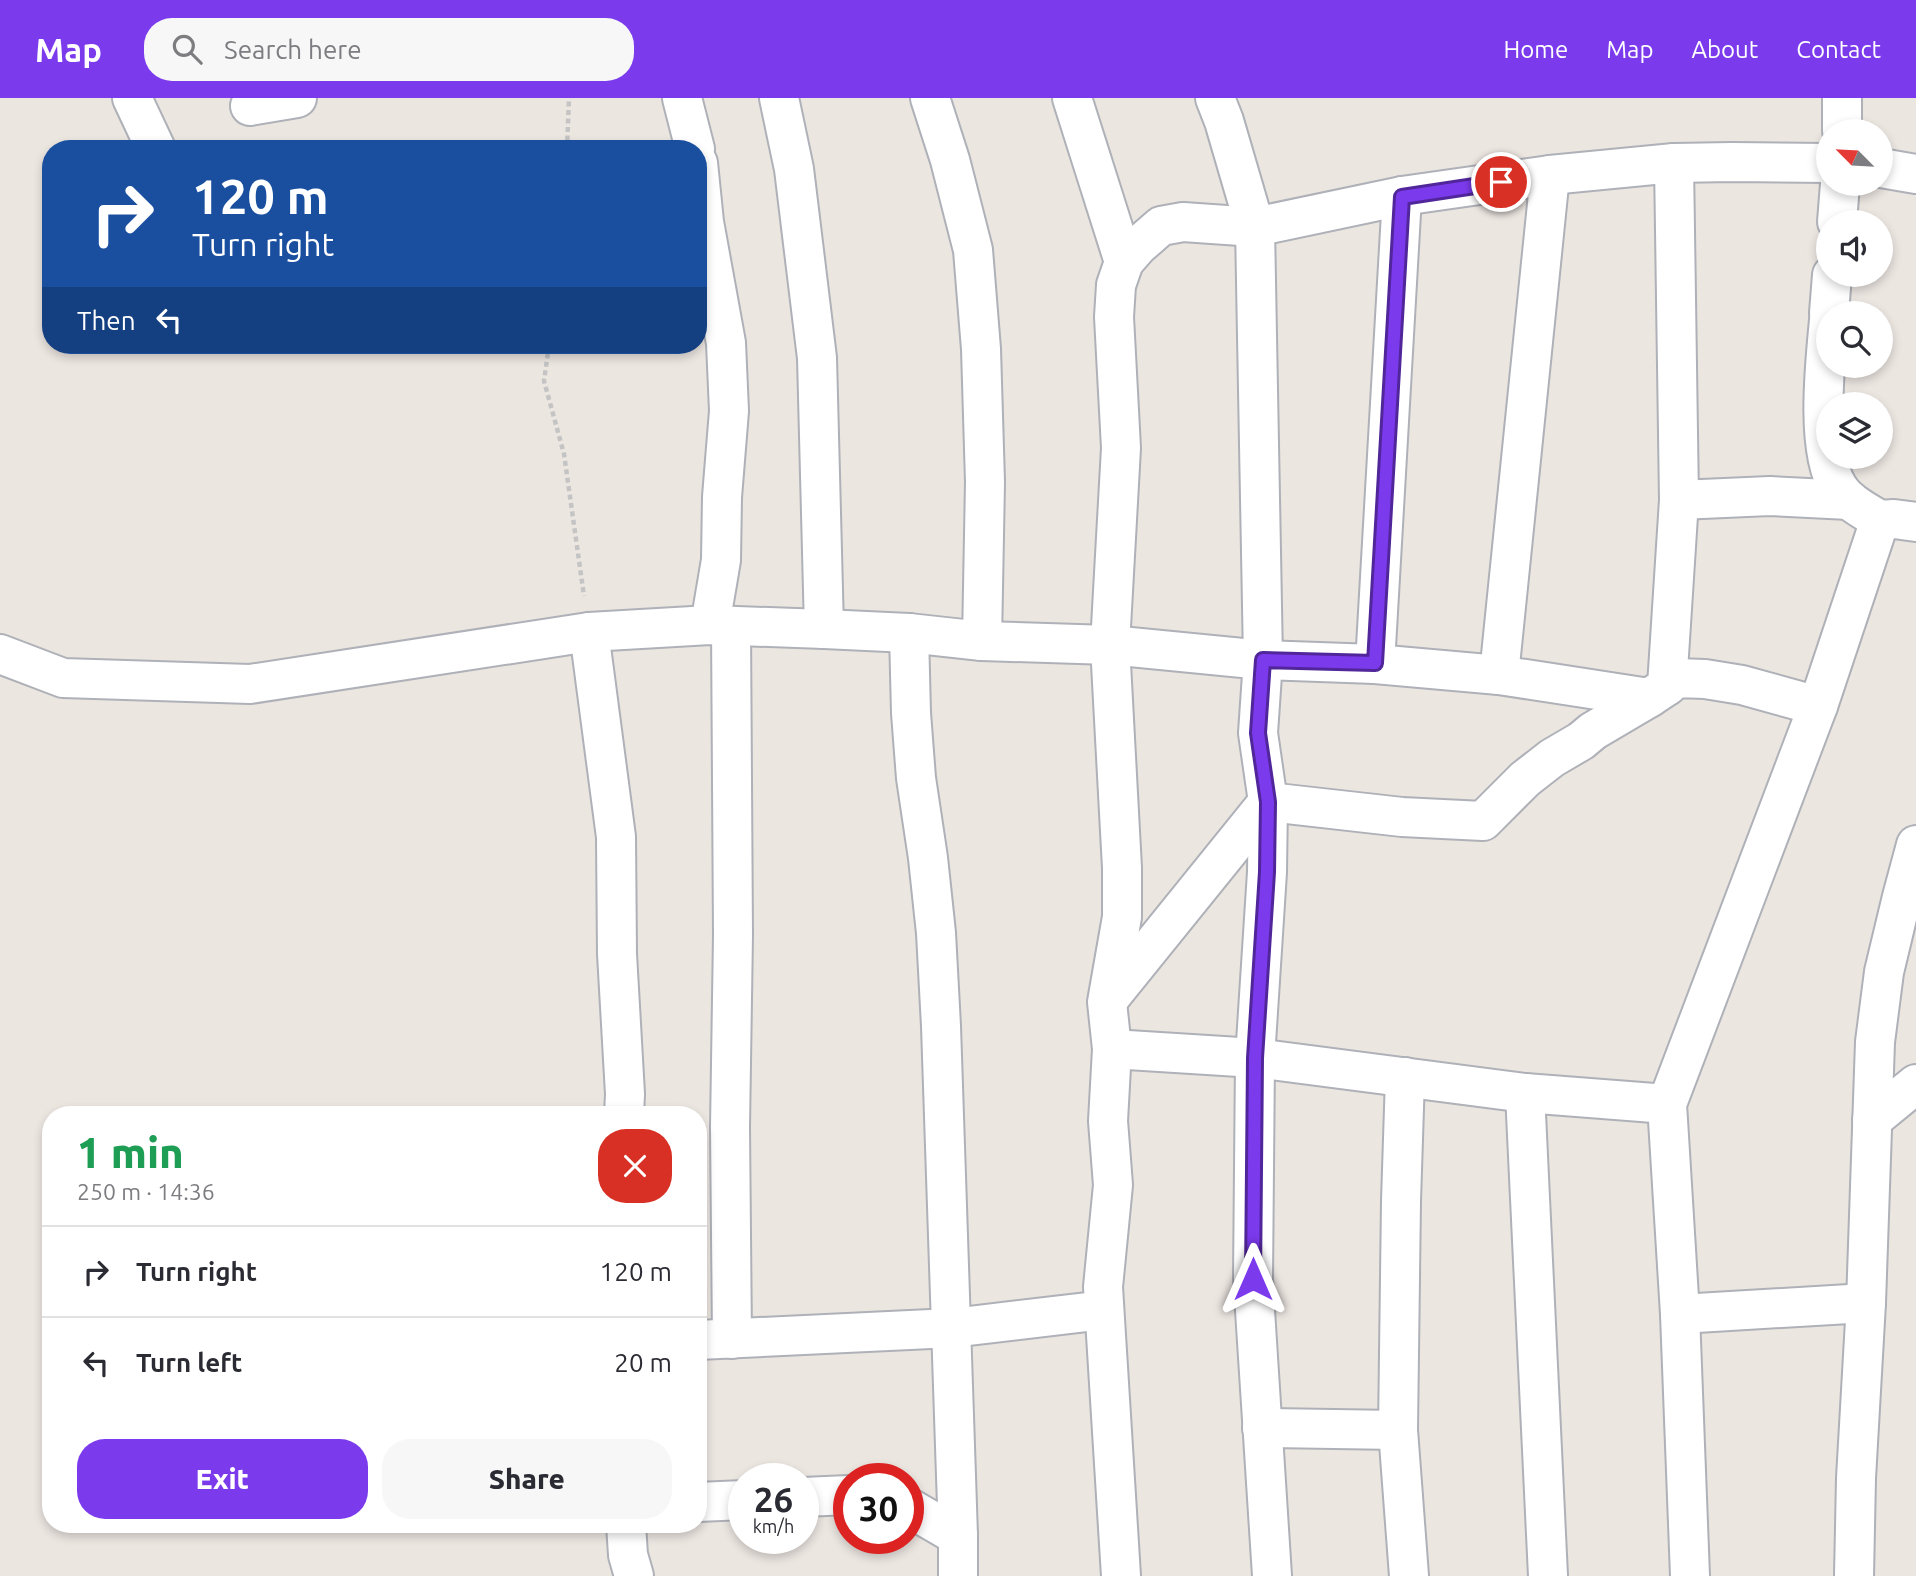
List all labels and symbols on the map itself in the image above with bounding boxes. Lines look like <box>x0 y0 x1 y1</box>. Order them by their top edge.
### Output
north arrow <box>1816 119 1894 196</box>
pin <box>1471 152 1531 212</box>
position arrow <box>1216 1242 1290 1316</box>
speed limit sign: 30 <box>833 1463 924 1554</box>

